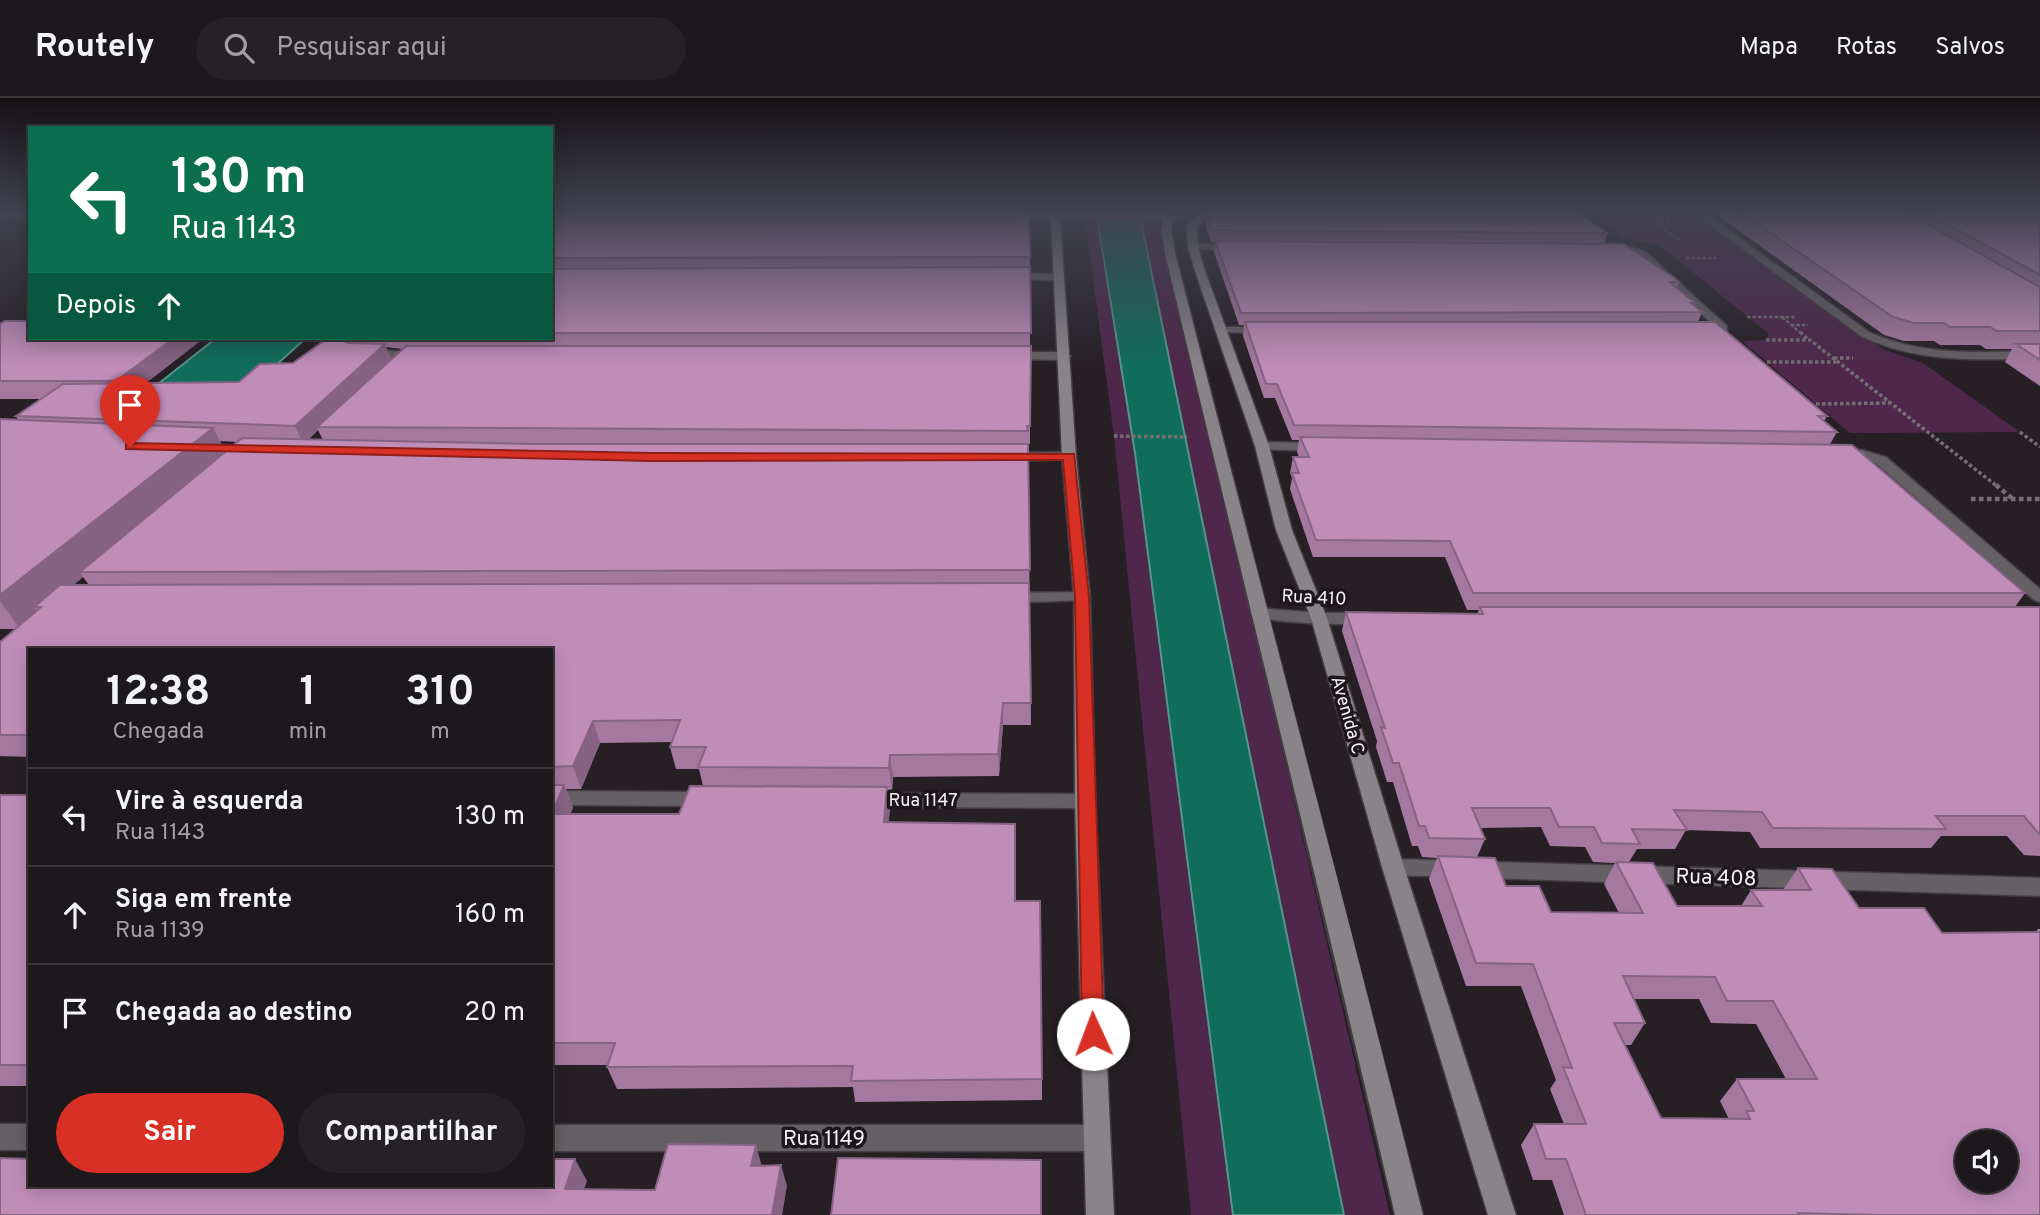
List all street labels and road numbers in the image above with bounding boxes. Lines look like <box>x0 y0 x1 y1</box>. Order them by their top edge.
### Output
street label: Rua 410 <box>1281 585 1347 612</box>
street label: Avenida C <box>1324 674 1369 757</box>
street label: Rua 1147 <box>888 790 958 813</box>
street label: Rua 408 <box>1675 864 1757 893</box>
street label: Rua 1149 <box>783 1126 865 1153</box>

